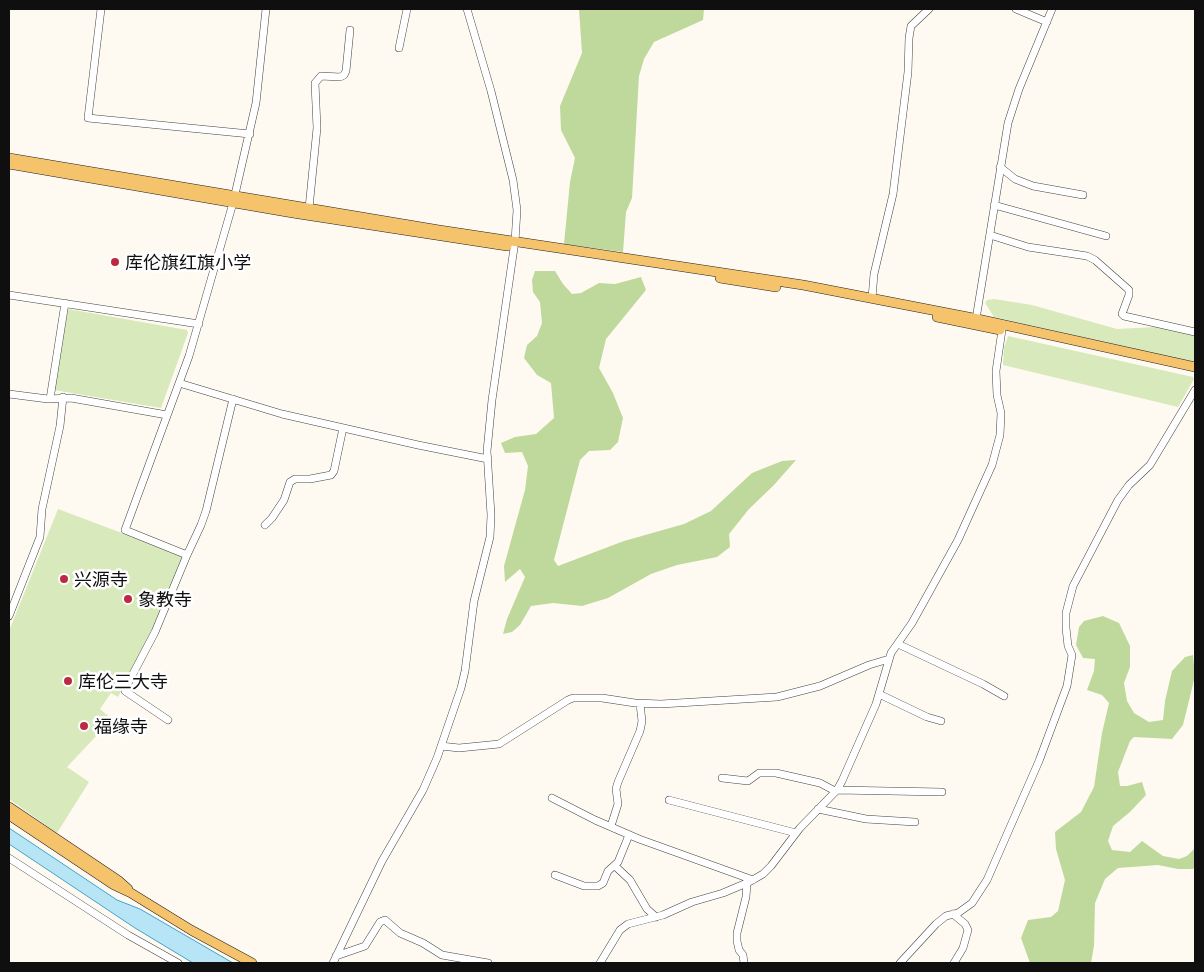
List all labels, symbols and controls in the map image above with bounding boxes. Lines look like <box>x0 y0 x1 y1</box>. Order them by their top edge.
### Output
place label: 库伦旗红旗小学 <box>125 251 251 273</box>
marker: 库伦旗红旗小学 <box>109 256 121 268</box>
place label: 兴源寺 <box>74 568 128 590</box>
marker: 兴源寺 <box>58 573 70 585</box>
place label: 象教寺 <box>138 588 192 610</box>
marker: 象教寺 <box>122 593 134 605</box>
place label: 库伦三大寺 <box>78 670 168 692</box>
marker: 库伦三大寺 <box>62 675 74 687</box>
place label: 福缘寺 <box>94 715 148 737</box>
marker: 福缘寺 <box>78 720 90 732</box>

